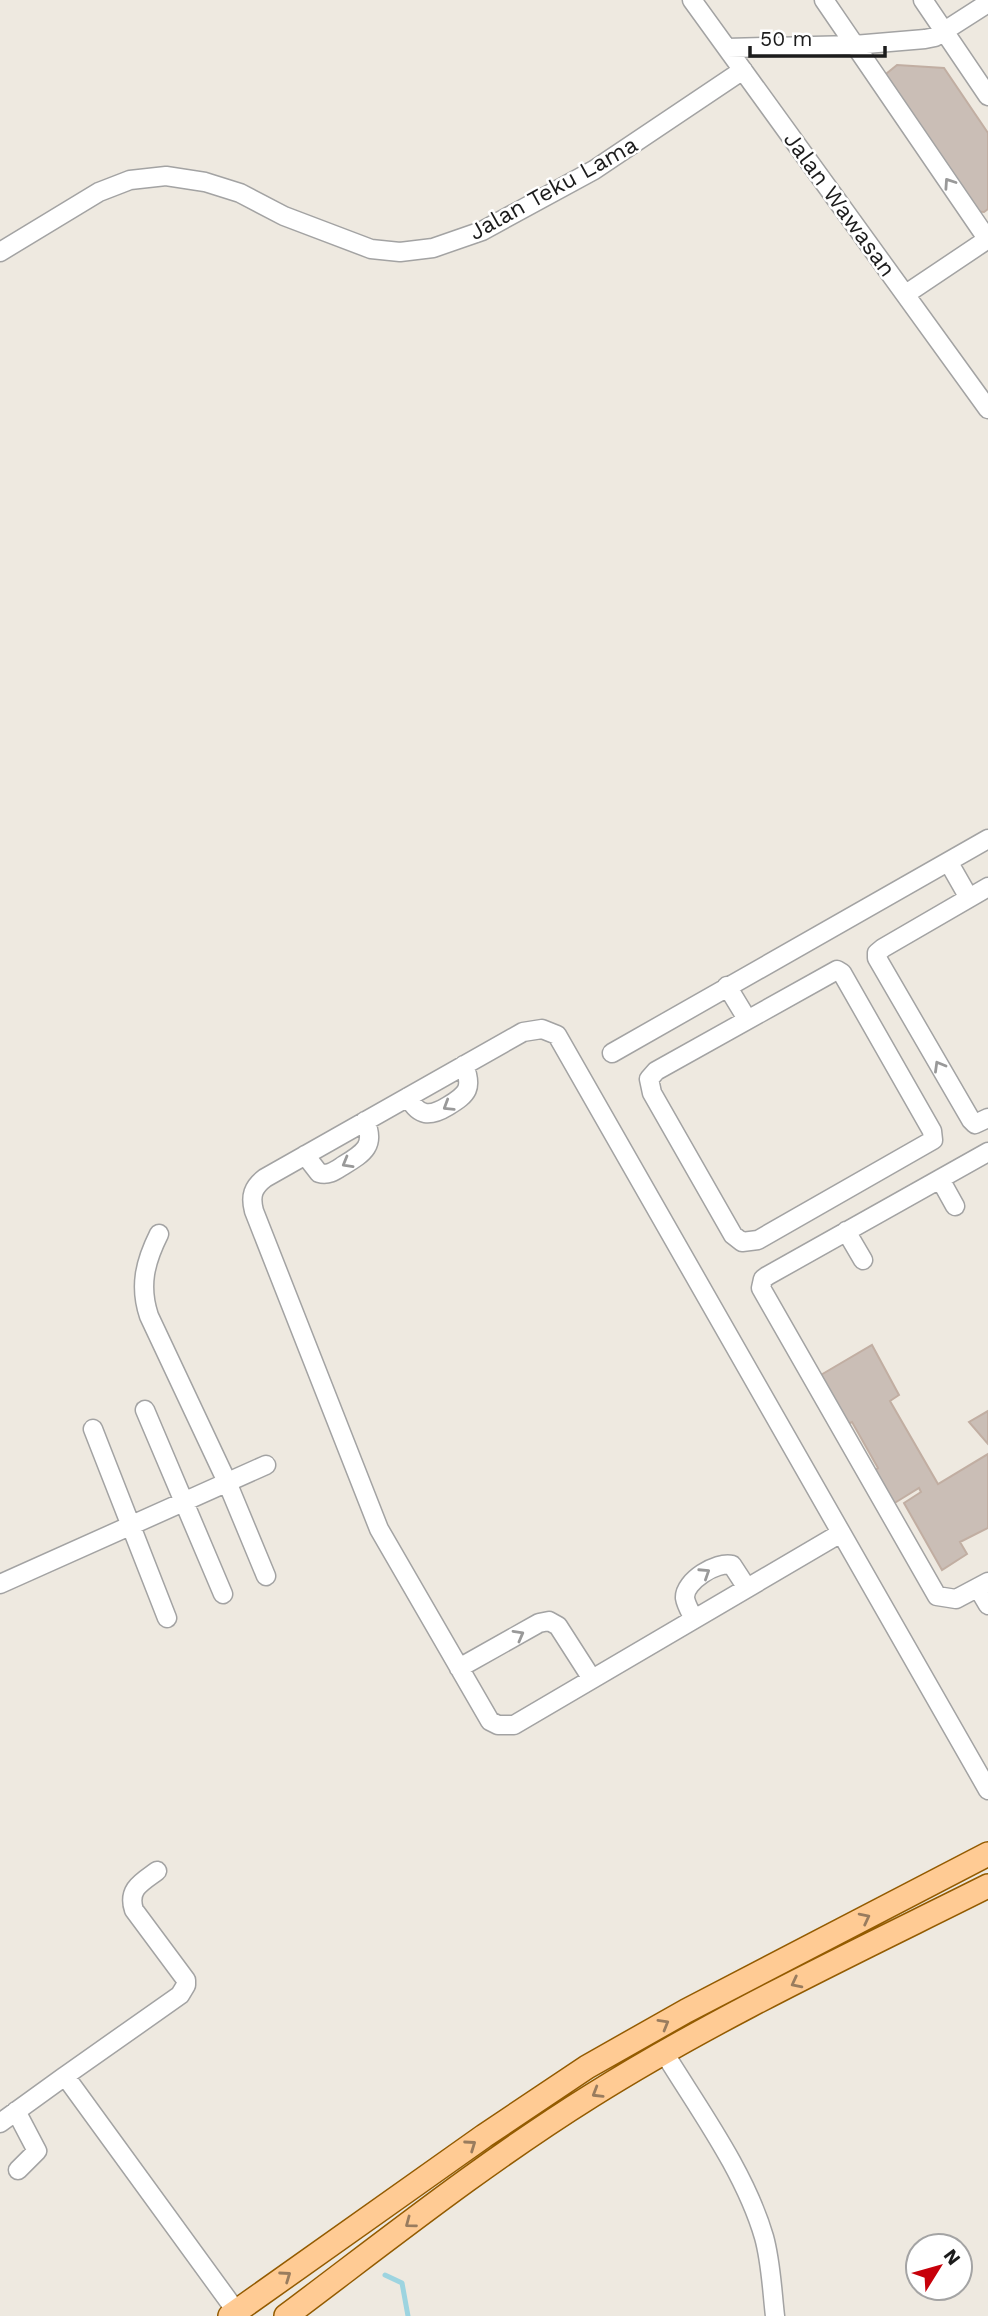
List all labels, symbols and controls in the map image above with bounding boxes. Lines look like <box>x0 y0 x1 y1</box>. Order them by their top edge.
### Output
scale bar <box>750 14 885 58</box>
text: 50 m <box>760 26 812 51</box>
street label: Jalan Wawasan <box>778 127 901 282</box>
street label: Jalan Teku Lama <box>464 131 642 246</box>
one-way arrow <box>945 178 957 191</box>
one-way arrow <box>934 1061 947 1074</box>
one-way arrow <box>443 1098 456 1111</box>
one-way arrow <box>341 1155 354 1168</box>
one-way arrow <box>698 1568 711 1581</box>
one-way arrow <box>511 1630 524 1643</box>
one-way arrow <box>858 1913 870 1926</box>
one-way arrow <box>791 1974 803 1988</box>
one-way arrow <box>656 2019 669 2032</box>
one-way arrow <box>591 2085 604 2098</box>
one-way arrow <box>463 2140 476 2153</box>
one-way arrow <box>405 2214 418 2227</box>
north arrow <box>904 2232 974 2302</box>
text: N <box>939 2245 966 2270</box>
one-way arrow <box>278 2272 291 2284</box>

